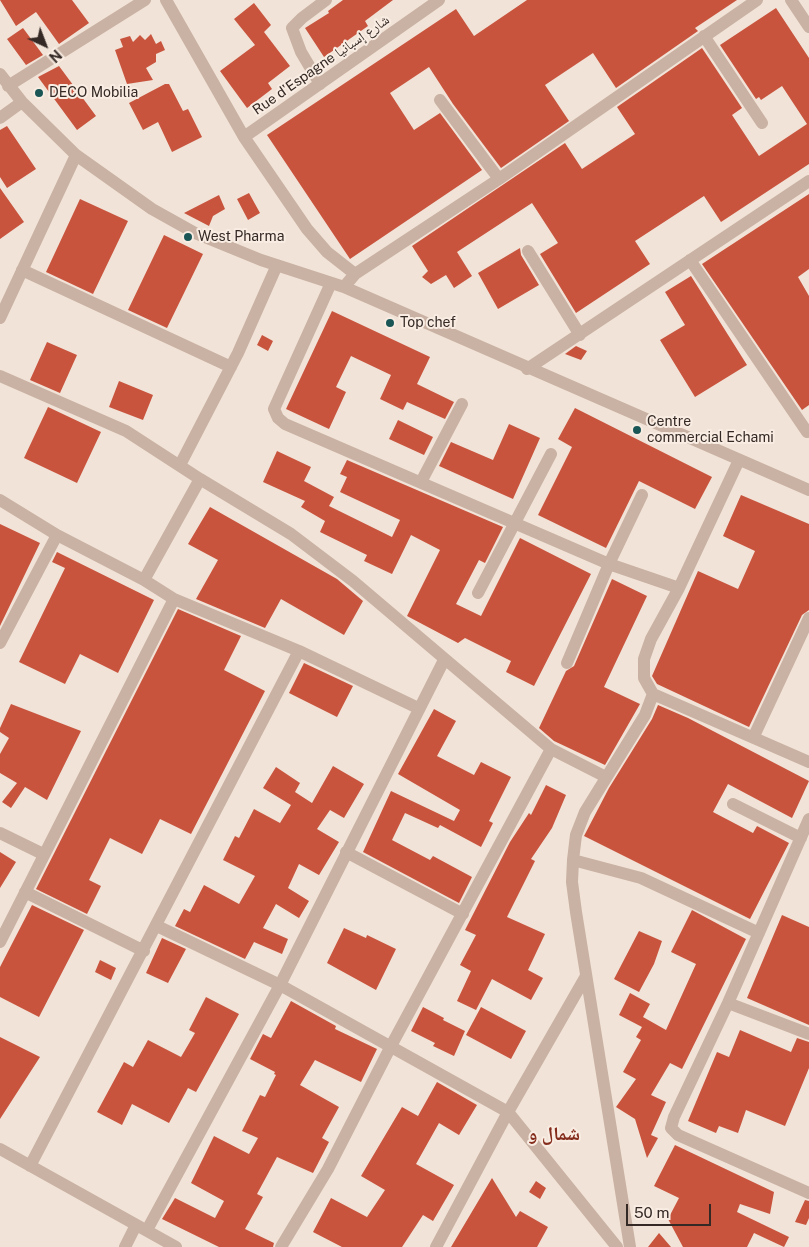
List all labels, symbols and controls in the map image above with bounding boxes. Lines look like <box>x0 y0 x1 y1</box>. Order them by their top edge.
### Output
street label: Rue d'Espagne شارع إسبانيا <box>249 11 393 119</box>
north arrow <box>20 20 70 70</box>
text: N <box>46 46 65 66</box>
place label: DECO Mobilia <box>49 85 138 101</box>
marker: DECO Mobilia <box>33 87 45 99</box>
place label: West Pharma <box>198 229 284 245</box>
marker: West Pharma <box>182 231 194 243</box>
place label: Top chef <box>400 315 456 331</box>
marker: Top chef <box>384 317 396 329</box>
place label: Centre commercial Echami <box>647 414 774 447</box>
marker: Centre commercial Echami <box>631 424 643 436</box>
district label: شمال و <box>528 1123 580 1145</box>
scale bar <box>629 1194 714 1226</box>
text: 50 m <box>634 1204 669 1221</box>

